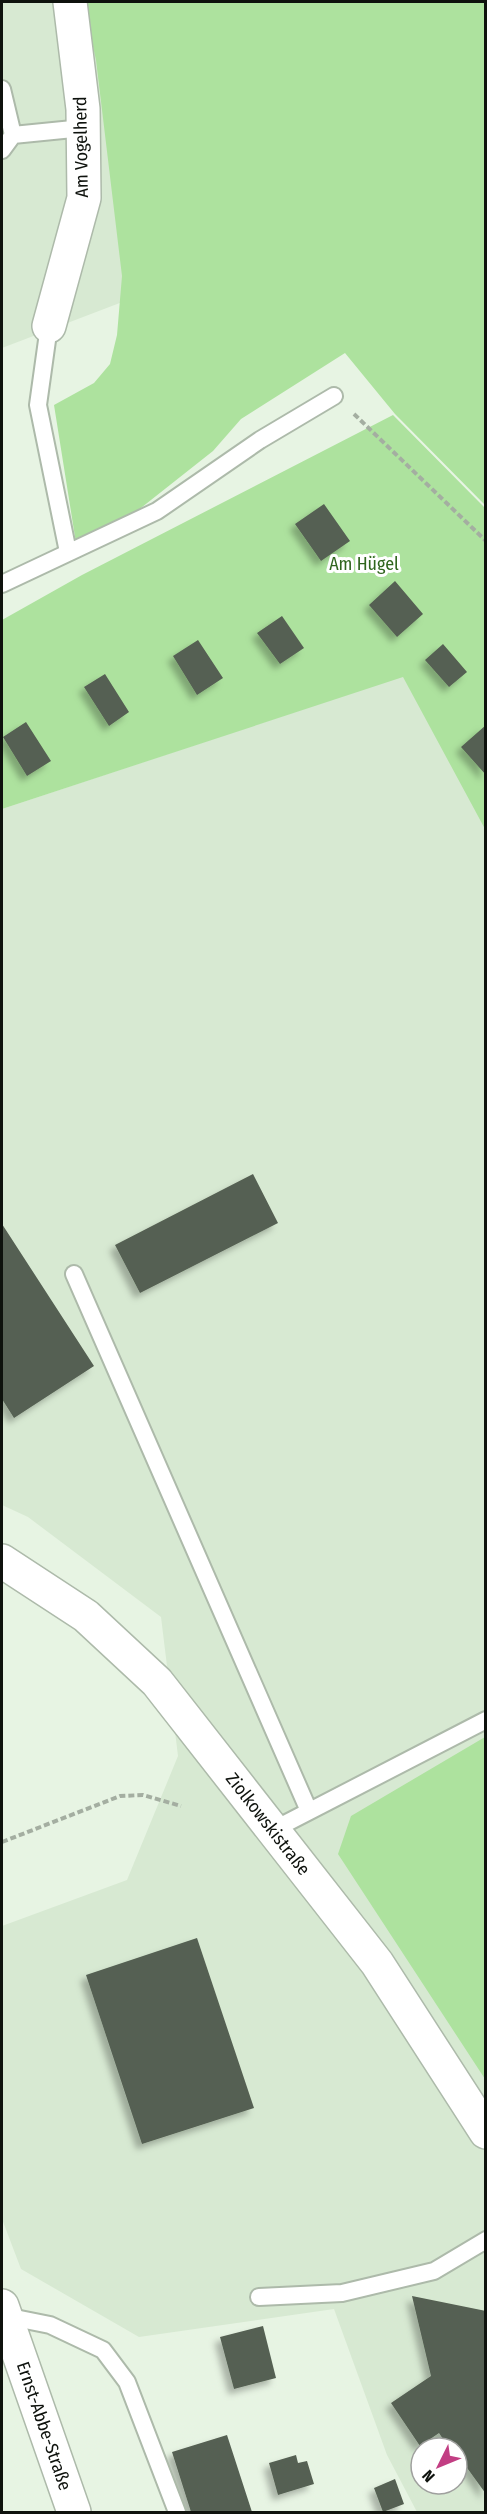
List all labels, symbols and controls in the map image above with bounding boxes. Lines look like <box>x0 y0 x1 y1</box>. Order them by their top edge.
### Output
street label: Am Vogelherd <box>69 96 93 198</box>
park label: Am Hügel <box>329 553 399 575</box>
street label: Ziolkowskistraße <box>221 1768 315 1880</box>
street label: Ernst-Abbe-Straße <box>12 2359 76 2493</box>
north arrow <box>409 2436 469 2496</box>
text: N <box>418 2466 439 2486</box>

